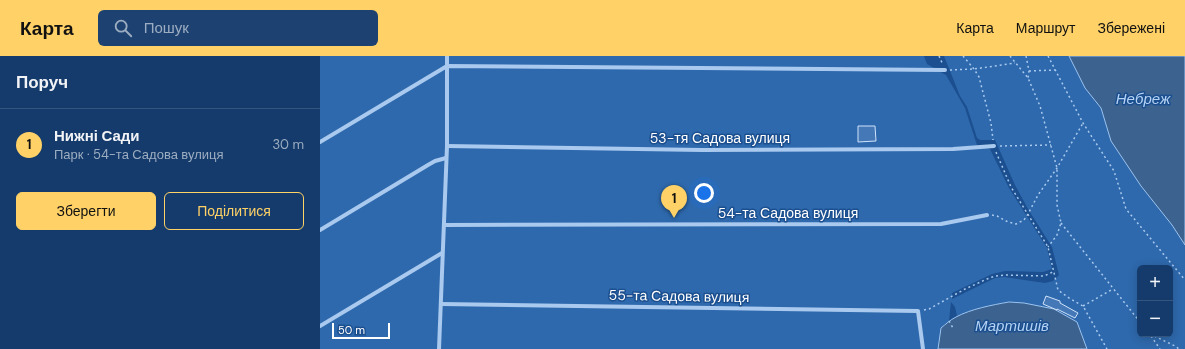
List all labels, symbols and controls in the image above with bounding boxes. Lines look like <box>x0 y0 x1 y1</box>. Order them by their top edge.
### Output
search box <box>98 10 378 46</box>
text: Карта <box>20 16 74 41</box>
icon: search <box>112 17 134 39</box>
text: Пошук <box>144 18 189 38</box>
text: Карта <box>956 19 994 37</box>
text: Маршрут <box>1016 19 1075 37</box>
text: Збережені <box>1097 19 1165 37</box>
text: Поруч <box>16 71 68 93</box>
water label: Небреж <box>1116 89 1171 109</box>
text: Нижні Сади <box>54 126 140 146</box>
street label: 53-тя Садова вулиця <box>650 129 790 147</box>
text: 1 <box>27 136 31 153</box>
text: 30 m <box>272 136 304 153</box>
text: Парк · 54-та Садова вулиця <box>54 146 224 163</box>
your location <box>694 183 714 203</box>
pin: 1 <box>661 185 687 218</box>
button: Зберегти <box>16 192 156 230</box>
button: Поділитися <box>164 192 304 230</box>
street label: 54-та Садова вулиця <box>718 204 858 222</box>
map controls <box>1137 265 1173 337</box>
button: + <box>1137 265 1173 301</box>
street label: 55-та Садова вулиця <box>609 286 749 306</box>
button: − <box>1137 301 1173 337</box>
water label: Мартишів <box>975 316 1049 336</box>
scale bar <box>332 321 390 340</box>
text: 50 m <box>338 323 365 337</box>

